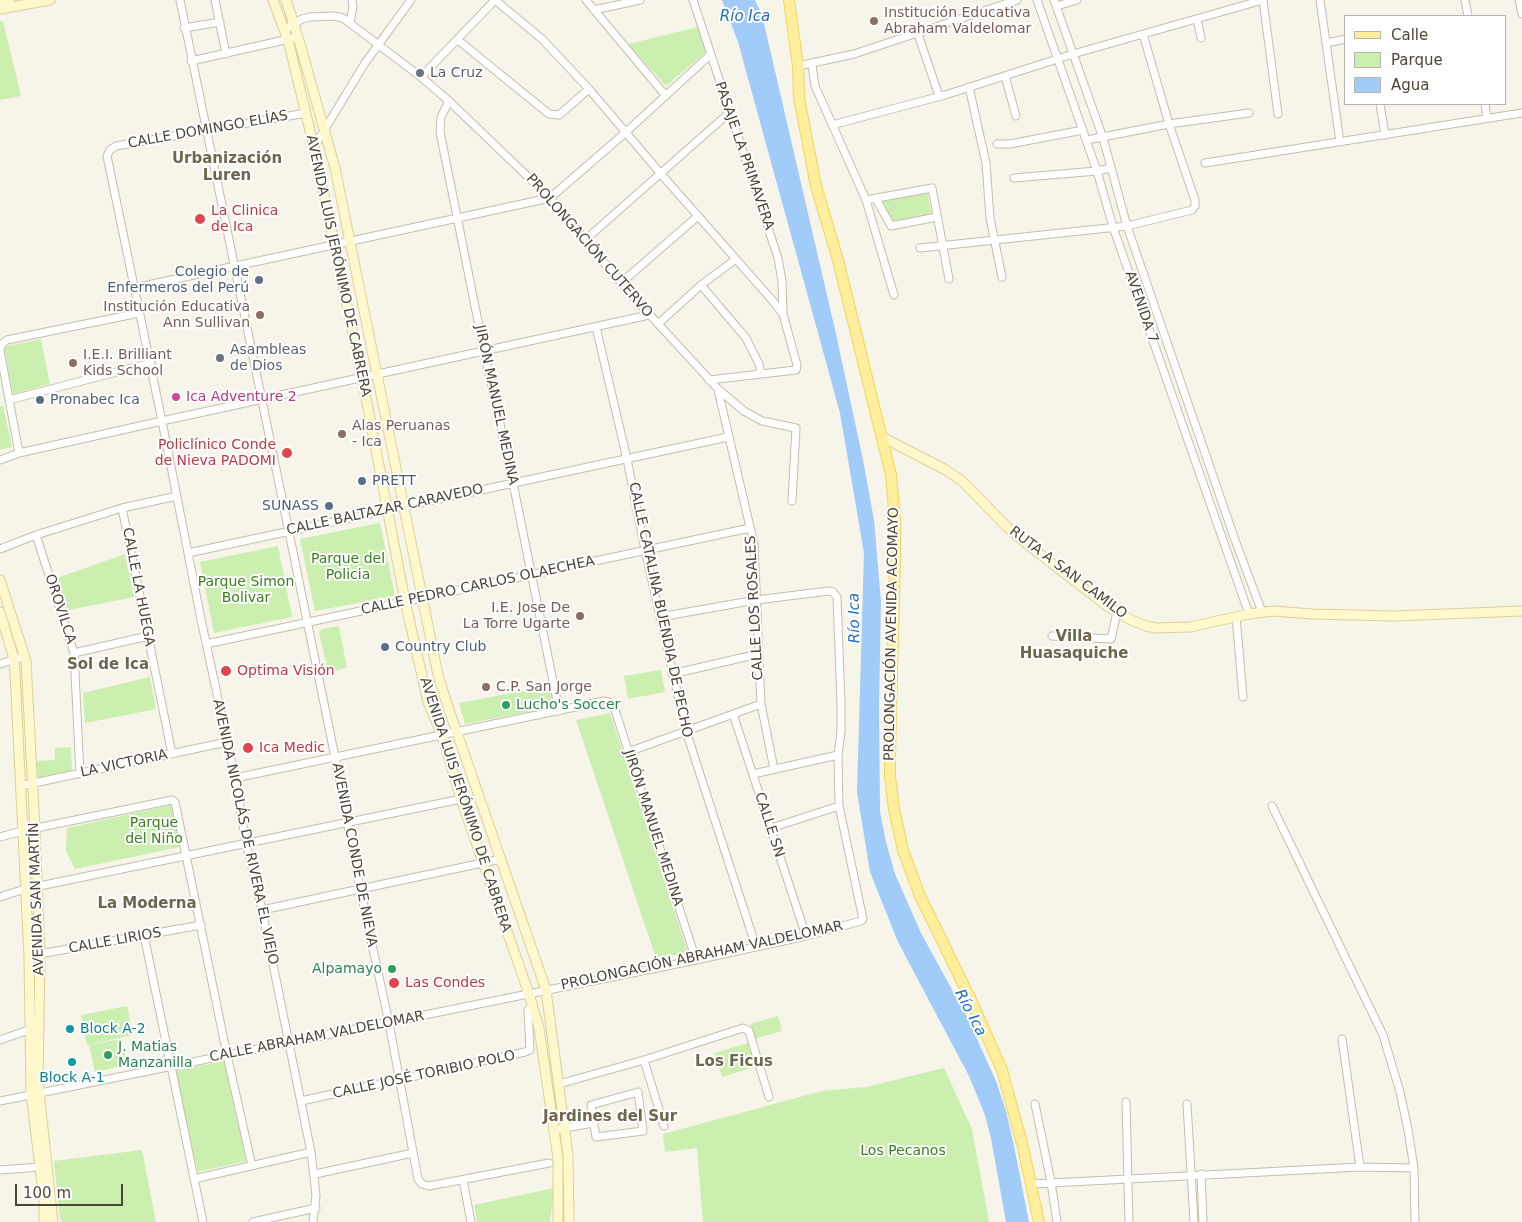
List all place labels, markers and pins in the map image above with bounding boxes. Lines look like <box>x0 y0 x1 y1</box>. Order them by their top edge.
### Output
place label: Institución Educativa Abraham Valdelomar <box>884 5 1031 38</box>
marker: Institución Educativa Abraham Valdelomar <box>868 15 880 27</box>
place label: La Cruz <box>430 65 483 81</box>
marker: La Cruz <box>414 67 426 79</box>
place label: La Clinica de Ica <box>211 203 278 236</box>
marker: La Clinica de Ica <box>193 212 207 226</box>
place label: Colegio de Enfermeros del Perú <box>107 264 249 296</box>
marker: Colegio de Enfermeros del Perú <box>253 274 265 286</box>
place label: Institución Educativa Ann Sullivan <box>103 299 250 332</box>
marker: Institución Educativa Ann Sullivan <box>254 309 266 321</box>
place label: Asambleas de Dios <box>230 342 306 374</box>
place label: I.E.I. Brilliant Kids School <box>83 347 172 380</box>
marker: Asambleas de Dios <box>214 352 226 364</box>
marker: I.E.I. Brilliant Kids School <box>67 357 79 369</box>
place label: Ica Adventure 2 <box>186 389 297 405</box>
marker: Ica Adventure 2 <box>170 391 182 403</box>
place label: Pronabec Ica <box>50 392 140 408</box>
marker: Pronabec Ica <box>34 394 46 406</box>
place label: Alas Peruanas - Ica <box>352 418 450 451</box>
marker: Alas Peruanas - Ica <box>336 428 348 440</box>
place label: Policlínico Conde de Nieva PADOMI <box>155 437 276 470</box>
marker: Policlínico Conde de Nieva PADOMI <box>280 446 294 460</box>
place label: PRETT <box>372 473 416 489</box>
marker: PRETT <box>356 475 368 487</box>
place label: SUNASS <box>262 498 319 514</box>
marker: SUNASS <box>323 500 335 512</box>
place label: I.E. Jose De La Torre Ugarte <box>463 600 570 632</box>
marker: I.E. Jose De La Torre Ugarte <box>574 610 586 622</box>
place label: Country Club <box>395 639 486 655</box>
marker: Country Club <box>379 641 391 653</box>
place label: Optima Visión <box>237 663 335 679</box>
marker: Optima Visión <box>219 664 233 678</box>
place label: C.P. San Jorge <box>496 679 592 695</box>
marker: C.P. San Jorge <box>480 681 492 693</box>
place label: Lucho's Soccer <box>516 697 620 713</box>
marker: Lucho's Soccer <box>500 699 512 711</box>
place label: Ica Medic <box>259 740 325 756</box>
marker: Ica Medic <box>241 741 255 755</box>
place label: Alpamayo <box>312 961 382 977</box>
marker: Alpamayo <box>386 963 398 975</box>
place label: Las Condes <box>405 975 485 991</box>
marker: Las Condes <box>387 976 401 990</box>
place label: Block A-2 <box>80 1021 146 1037</box>
marker: Block A-2 <box>64 1023 76 1035</box>
place label: J. Matias Manzanilla <box>118 1039 193 1072</box>
marker: J. Matias Manzanilla <box>102 1049 114 1061</box>
marker: Block A-1 <box>66 1056 78 1068</box>
place label: Block A-1 <box>39 1070 105 1086</box>

